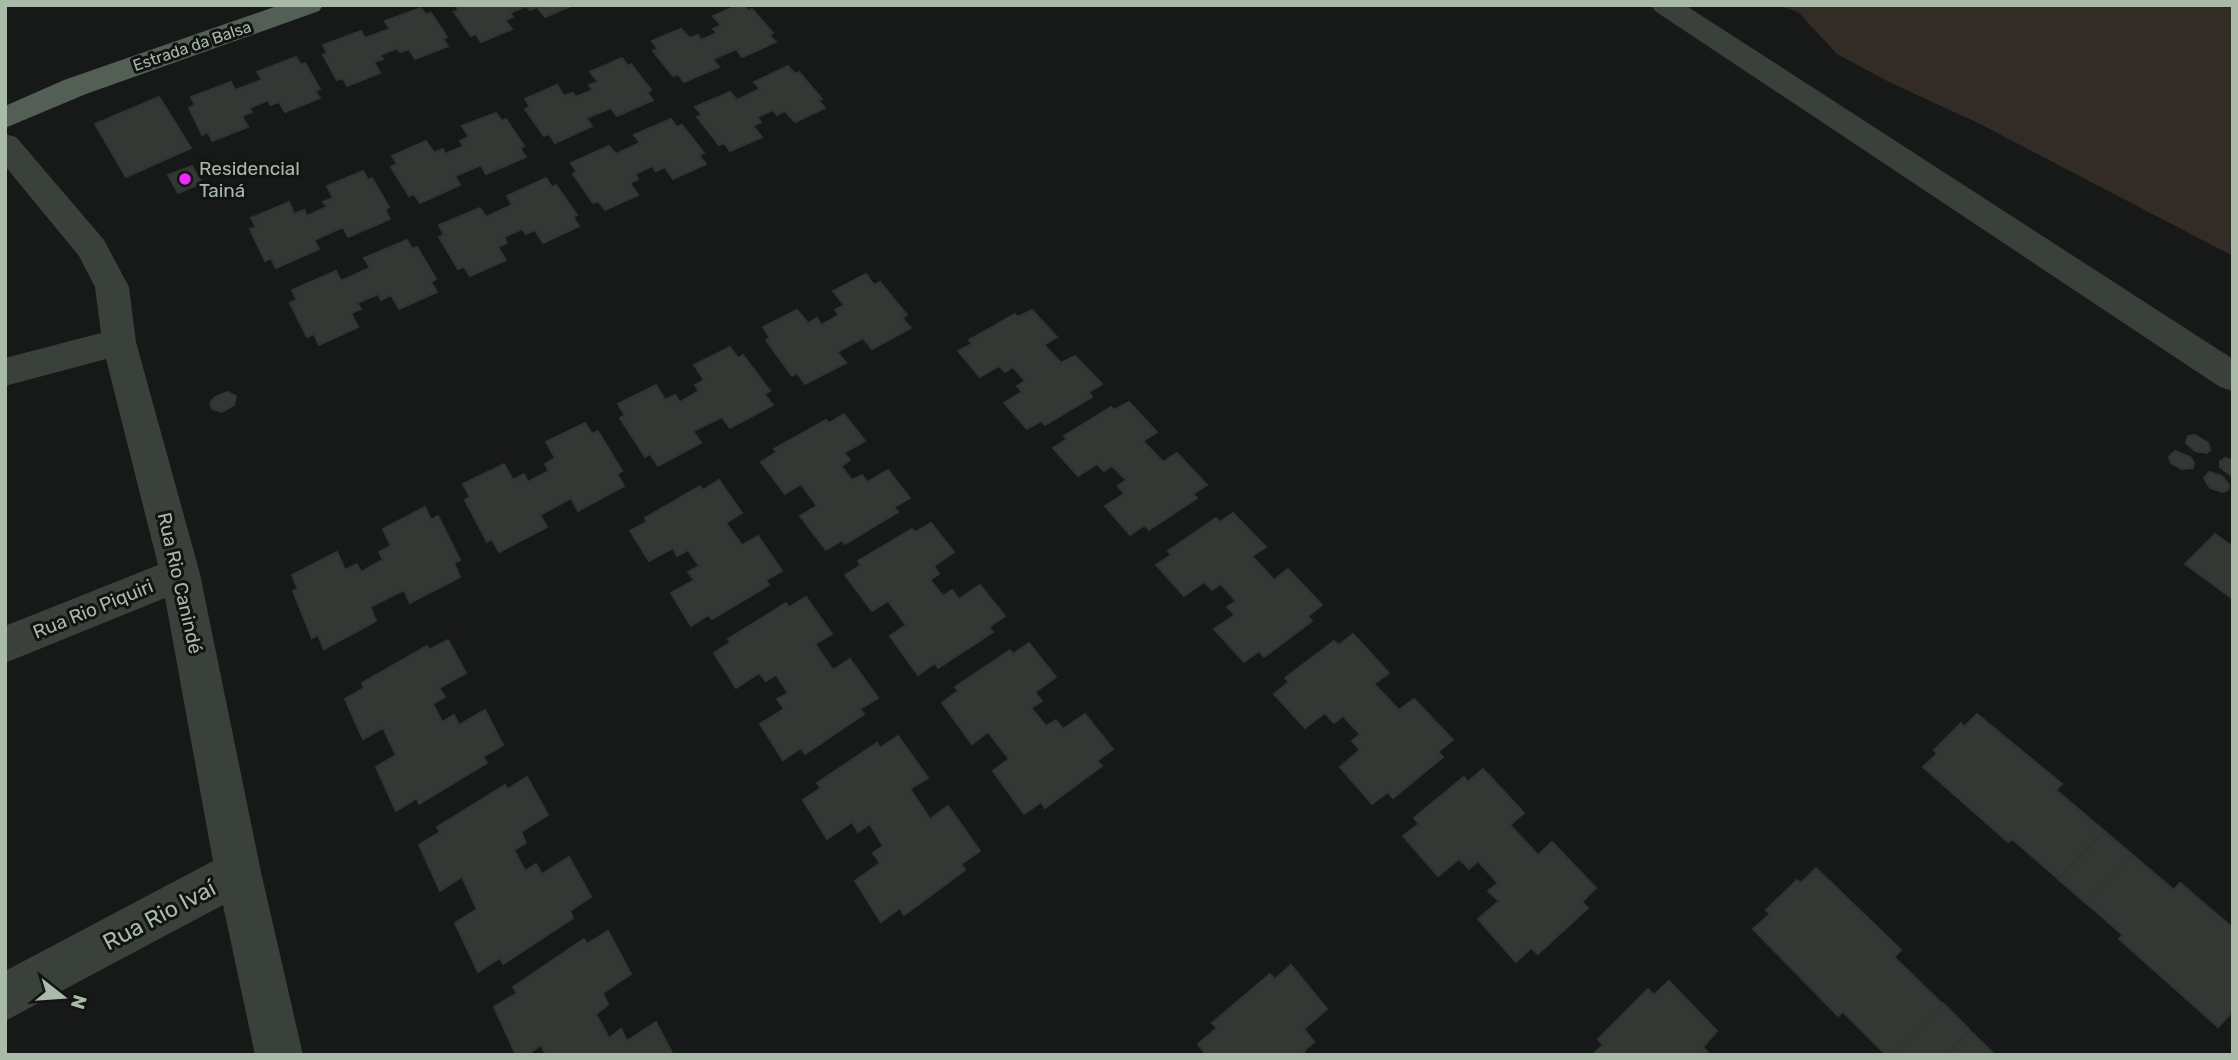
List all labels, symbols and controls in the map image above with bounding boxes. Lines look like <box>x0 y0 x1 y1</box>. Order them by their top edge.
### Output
street label: Estrada da Balsa <box>130 17 254 75</box>
place label: Residencial Tainá <box>199 157 300 202</box>
marker: Residencial Tainá <box>177 171 193 187</box>
street label: Rua Rio Canindé <box>153 510 207 656</box>
street label: Rua Rio Piquiri <box>30 574 156 644</box>
street label: Rua Rio Ivaí <box>98 873 221 956</box>
north arrow <box>28 962 98 1032</box>
text: N <box>66 992 92 1012</box>

